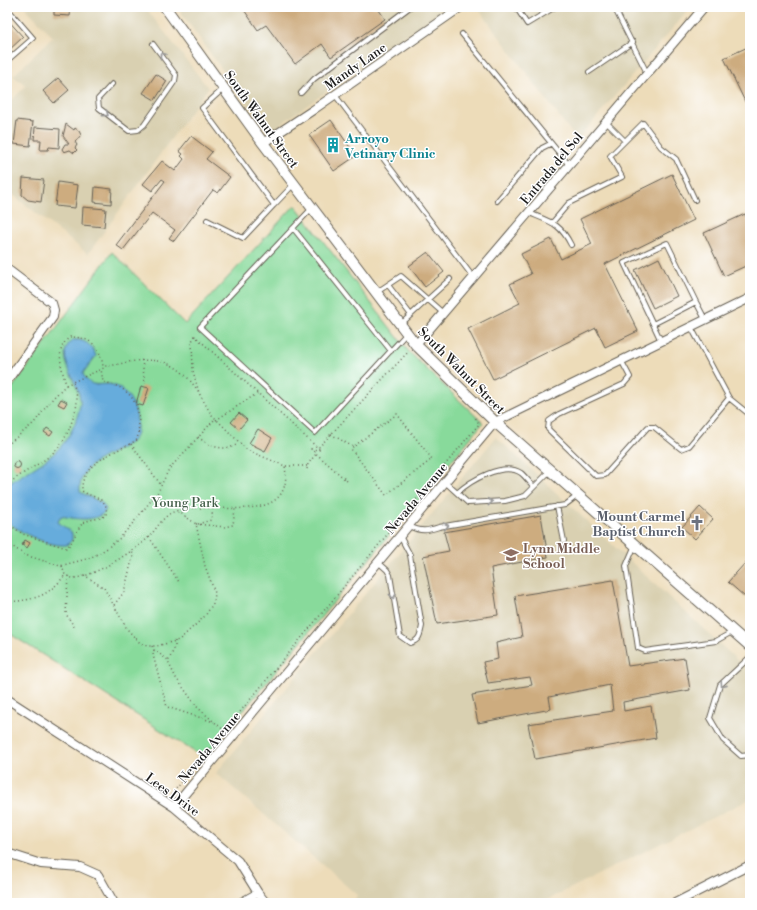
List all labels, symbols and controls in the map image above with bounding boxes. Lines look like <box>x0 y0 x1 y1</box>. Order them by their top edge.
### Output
street label: Mandy Lane <box>322 39 390 94</box>
one-way arrow <box>159 53 166 60</box>
street label: South Walnut Street <box>220 68 302 172</box>
one-way arrow <box>102 109 109 116</box>
street label: Entrada del Sol <box>517 129 587 208</box>
place label: Arroyo Vetinary Clinic <box>344 131 436 162</box>
building icon: Arroyo Vetinary Clinic <box>324 136 342 154</box>
street label: South Walnut Street <box>414 324 508 418</box>
street label: Nevada Avenue <box>382 459 452 538</box>
park label: Young Park <box>151 495 219 511</box>
one-way arrow <box>487 498 493 507</box>
place label: Mount Carmel Baptist Church <box>592 509 686 540</box>
church icon: Mount Carmel Baptist Church <box>688 514 706 532</box>
one-way arrow <box>442 522 449 530</box>
place label: Lynn Middle School <box>523 541 600 572</box>
school or university icon: Lynn Middle School <box>502 546 520 564</box>
one-way arrow <box>388 593 397 599</box>
one-way arrow <box>721 680 728 687</box>
street label: Nevada Avenue <box>175 708 245 787</box>
street label: Lees Drive <box>142 770 203 820</box>

